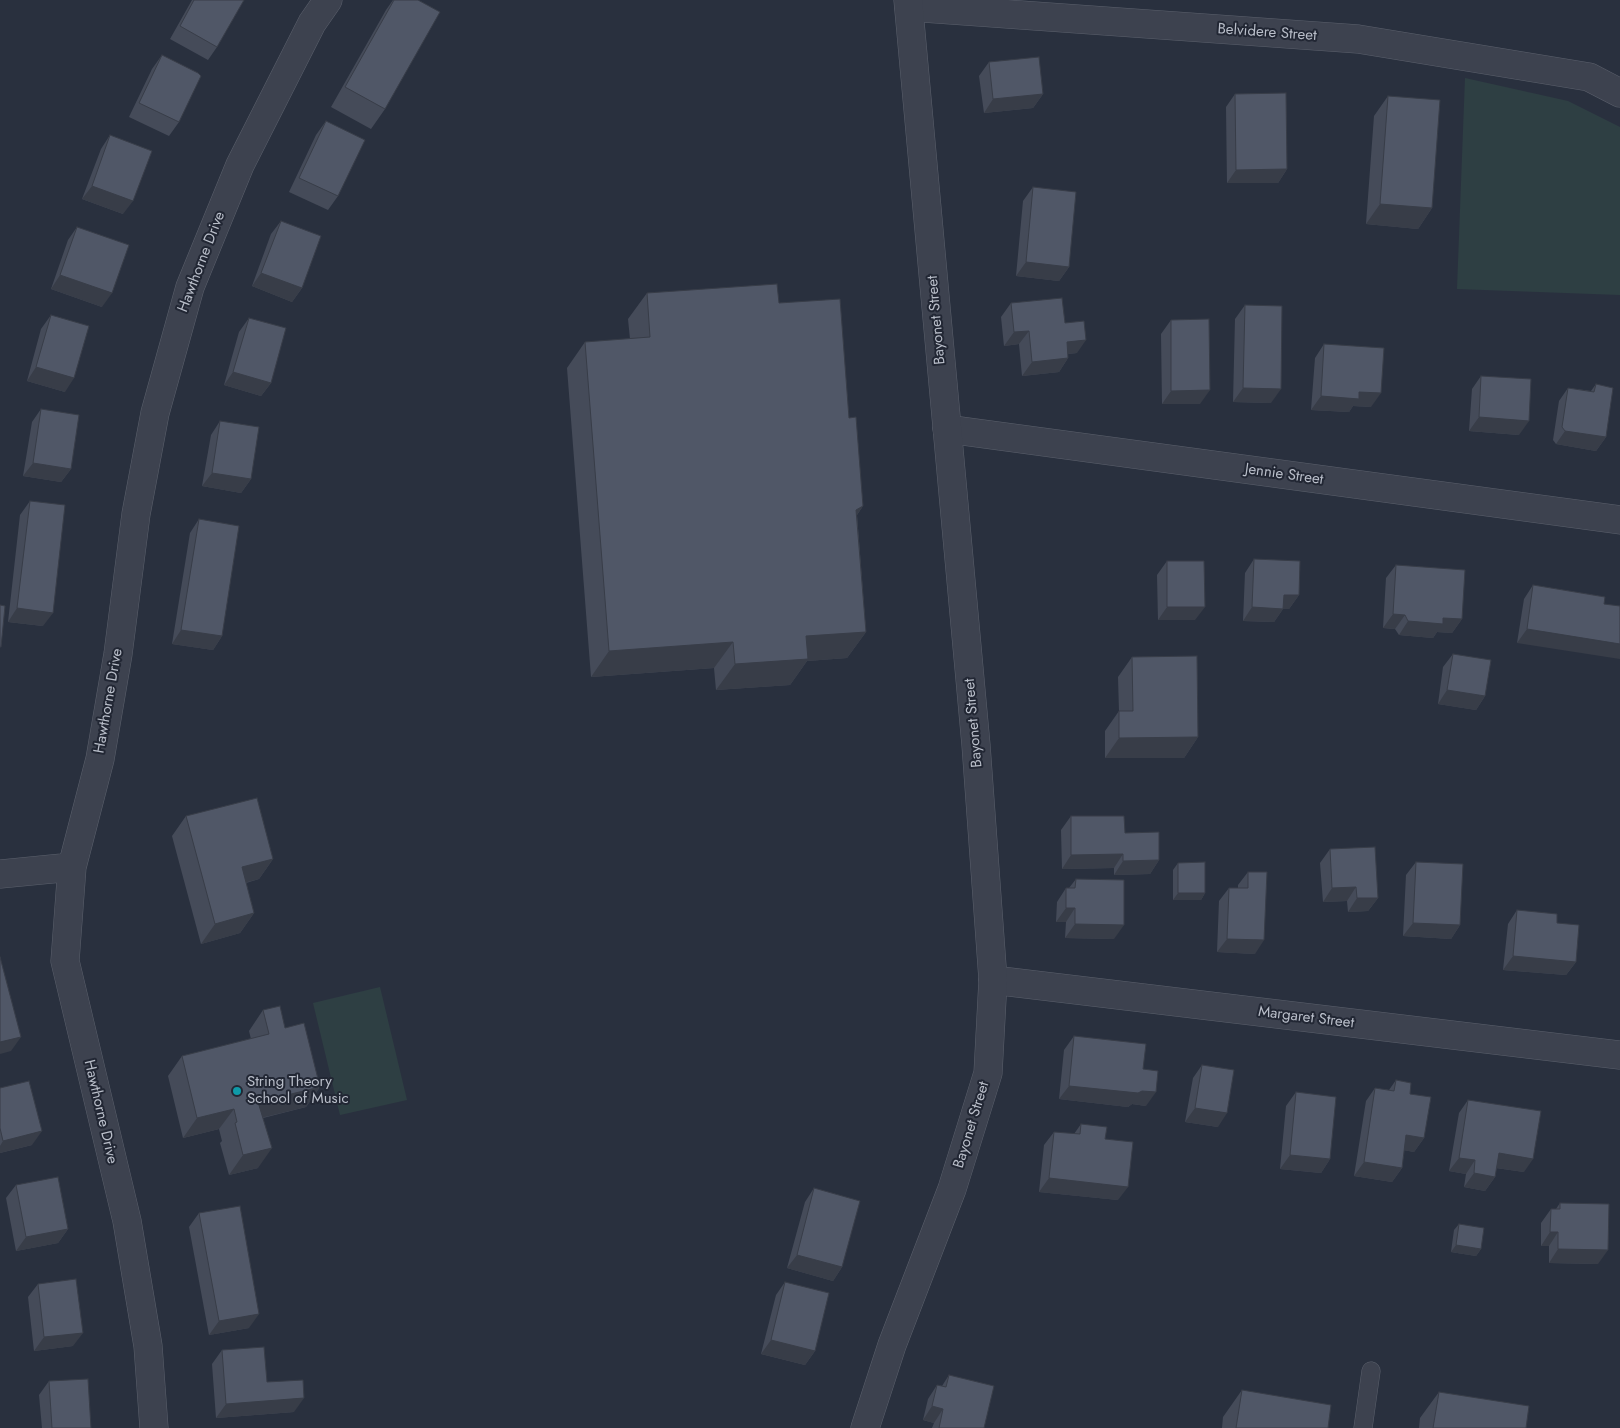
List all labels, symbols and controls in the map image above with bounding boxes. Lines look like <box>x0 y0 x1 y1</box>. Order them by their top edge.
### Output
street label: Belvidere Street <box>1217 21 1317 45</box>
street label: Hawthorne Drive <box>175 209 229 315</box>
street label: Bayonet Street <box>924 275 950 365</box>
street label: Jennie Street <box>1244 461 1324 489</box>
street label: Hawthorne Drive <box>91 647 127 755</box>
street label: Bayonet Street <box>961 678 987 768</box>
street label: Margaret Street <box>1257 1003 1355 1033</box>
street label: Hawthorne Drive <box>79 1058 121 1166</box>
place label: String Theory School of Music <box>247 1073 349 1108</box>
street label: Bayonet Street <box>950 1080 994 1170</box>
marker: String Theory School of Music <box>231 1085 243 1097</box>

